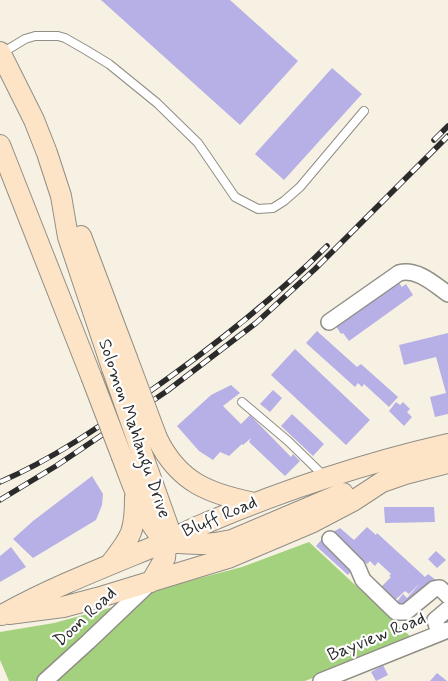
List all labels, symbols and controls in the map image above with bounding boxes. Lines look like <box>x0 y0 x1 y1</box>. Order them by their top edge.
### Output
street label: Solomon Mahlangu Drive <box>92 336 174 522</box>
street label: Bluff Road <box>179 493 261 543</box>
street label: Doon Road <box>50 584 122 652</box>
street label: Bayview Road <box>325 608 429 668</box>

